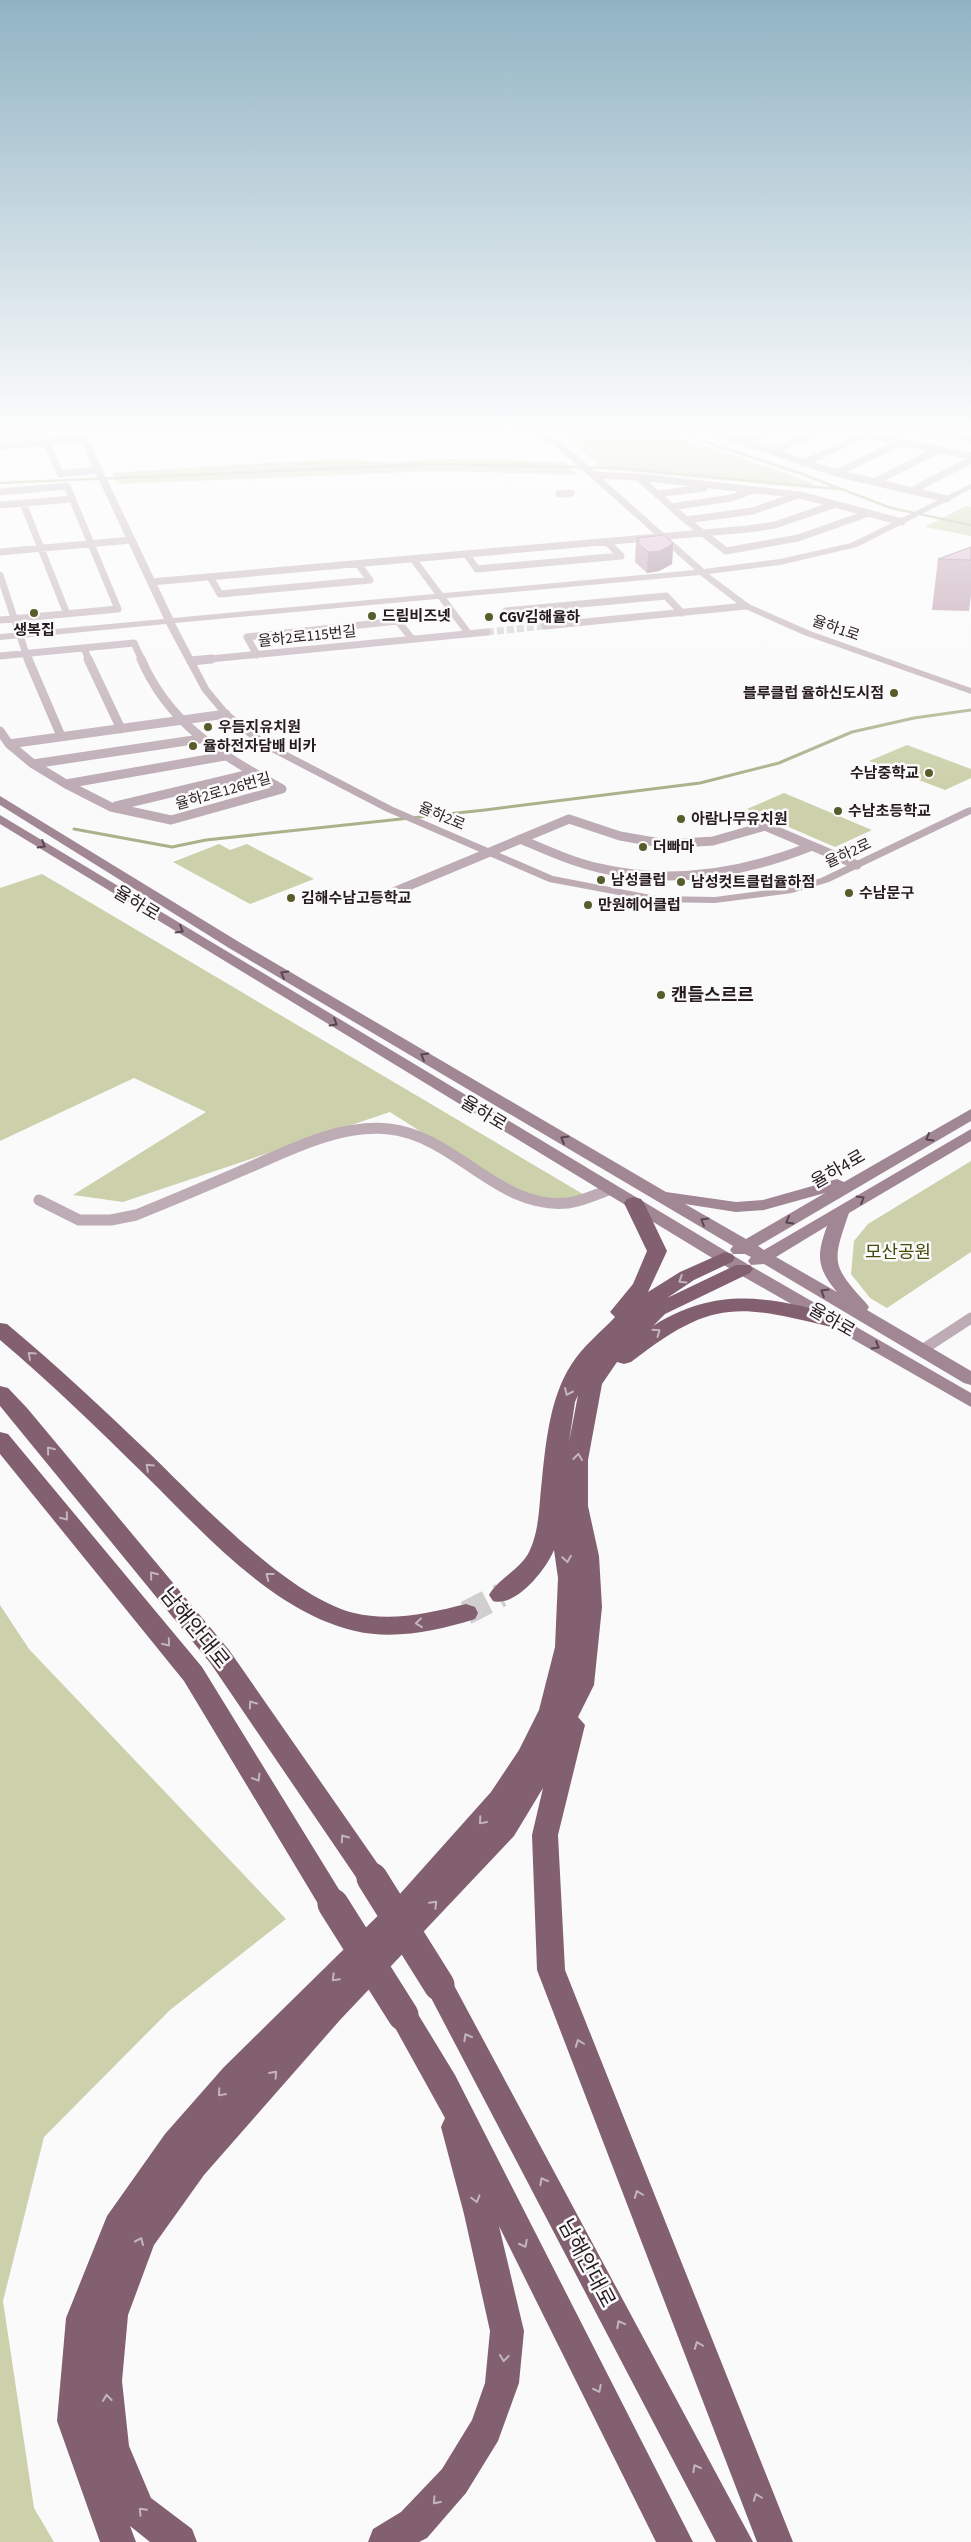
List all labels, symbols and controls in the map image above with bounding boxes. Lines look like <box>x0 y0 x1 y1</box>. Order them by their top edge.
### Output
place label: 드림비즈넷 <box>382 606 451 627</box>
marker: 생복집 <box>28 607 40 619</box>
place label: CGV김해율하 <box>499 607 580 628</box>
marker: 드림비즈넷 <box>366 610 378 622</box>
marker: CGV김해율하 <box>483 611 495 623</box>
street label: 율하1로 <box>809 611 862 646</box>
place label: 생복집 <box>13 620 55 641</box>
street label: 율하2로115번길 <box>257 621 357 652</box>
place label: 블루클럽 율하신도시점 <box>743 683 884 704</box>
marker: 블루클럽 율하신도시점 <box>888 687 900 699</box>
place label: 우듬지유치원 <box>218 717 301 738</box>
marker: 우듬지유치원 <box>202 721 214 733</box>
place label: 율하전자담배 비카 <box>203 736 317 757</box>
marker: 율하전자담배 비카 <box>187 740 199 752</box>
place label: 수남중학교 <box>850 763 919 784</box>
marker: 수남중학교 <box>923 767 935 779</box>
street label: 율하2로126번길 <box>173 768 274 815</box>
street label: 율하2로 <box>415 797 468 836</box>
place label: 수남초등학교 <box>848 801 931 822</box>
marker: 수남초등학교 <box>832 805 844 817</box>
place label: 아람나무유치원 <box>691 809 788 830</box>
marker: 아람나무유치원 <box>675 813 687 825</box>
street label: 율하2로 <box>822 834 875 873</box>
place label: 더빠마 <box>653 837 695 858</box>
one-way arrow <box>36 838 45 848</box>
marker: 더빠마 <box>637 841 649 853</box>
place label: 남성클럽 <box>611 870 666 891</box>
place label: 남성컷트클럽율하점 <box>691 872 815 893</box>
marker: 남성클럽 <box>595 874 607 886</box>
marker: 남성컷트클럽율하점 <box>675 876 687 888</box>
street label: 율하로 <box>109 880 164 927</box>
place label: 수남문구 <box>859 883 914 904</box>
marker: 수남문구 <box>843 887 855 899</box>
place label: 김해수남고등학교 <box>301 888 412 909</box>
marker: 김해수남고등학교 <box>285 892 297 904</box>
place label: 만원헤어클럽 <box>598 895 681 916</box>
marker: 만원헤어클럽 <box>582 899 594 911</box>
one-way arrow <box>175 923 184 933</box>
one-way arrow <box>280 970 289 980</box>
place label: 캔들스르르 <box>671 983 754 1008</box>
marker: 캔들스르르 <box>655 989 667 1001</box>
one-way arrow <box>329 1016 338 1026</box>
one-way arrow <box>420 1053 429 1063</box>
street label: 율하로 <box>456 1090 511 1137</box>
one-way arrow <box>925 1132 934 1142</box>
one-way arrow <box>560 1135 569 1145</box>
street label: 율하4로 <box>807 1144 870 1195</box>
one-way arrow <box>855 1196 864 1206</box>
one-way arrow <box>785 1214 794 1224</box>
one-way arrow <box>700 1217 709 1227</box>
park label: 모산공원 <box>865 1240 931 1265</box>
one-way arrow <box>678 1273 687 1283</box>
one-way arrow <box>820 1288 829 1298</box>
street label: 율하로 <box>804 1297 860 1344</box>
one-way arrow <box>651 1330 660 1338</box>
one-way arrow <box>871 1340 880 1350</box>
one-way arrow <box>27 1352 36 1361</box>
one-way arrow <box>564 1387 575 1396</box>
one-way arrow <box>47 1447 55 1456</box>
one-way arrow <box>572 1453 583 1461</box>
one-way arrow <box>145 1464 154 1473</box>
one-way arrow <box>59 1511 67 1520</box>
one-way arrow <box>561 1555 571 1564</box>
one-way arrow <box>149 1572 158 1581</box>
one-way arrow <box>266 1573 275 1581</box>
street label: 남해안대로 <box>153 1581 237 1675</box>
one-way arrow <box>414 1618 422 1629</box>
one-way arrow <box>162 1637 170 1646</box>
one-way arrow <box>249 1700 258 1710</box>
one-way arrow <box>250 1773 260 1782</box>
one-way arrow <box>479 1816 488 1825</box>
one-way arrow <box>341 1834 350 1843</box>
one-way arrow <box>428 1901 437 1910</box>
one-way arrow <box>332 1972 341 1981</box>
one-way arrow <box>463 2034 473 2043</box>
one-way arrow <box>575 2039 585 2047</box>
one-way arrow <box>269 2070 278 2079</box>
one-way arrow <box>217 2088 226 2097</box>
one-way arrow <box>539 2177 549 2186</box>
one-way arrow <box>634 2190 645 2199</box>
one-way arrow <box>470 2194 481 2203</box>
street label: 남해안대로 <box>551 2213 623 2313</box>
one-way arrow <box>133 2237 144 2246</box>
one-way arrow <box>518 2238 528 2247</box>
one-way arrow <box>616 2321 626 2330</box>
one-way arrow <box>693 2341 704 2350</box>
one-way arrow <box>499 2354 510 2362</box>
one-way arrow <box>592 2383 602 2392</box>
one-way arrow <box>101 2393 112 2401</box>
one-way arrow <box>692 2464 702 2473</box>
one-way arrow <box>753 2493 763 2501</box>
one-way arrow <box>433 2496 442 2505</box>
one-way arrow <box>138 2508 147 2517</box>

